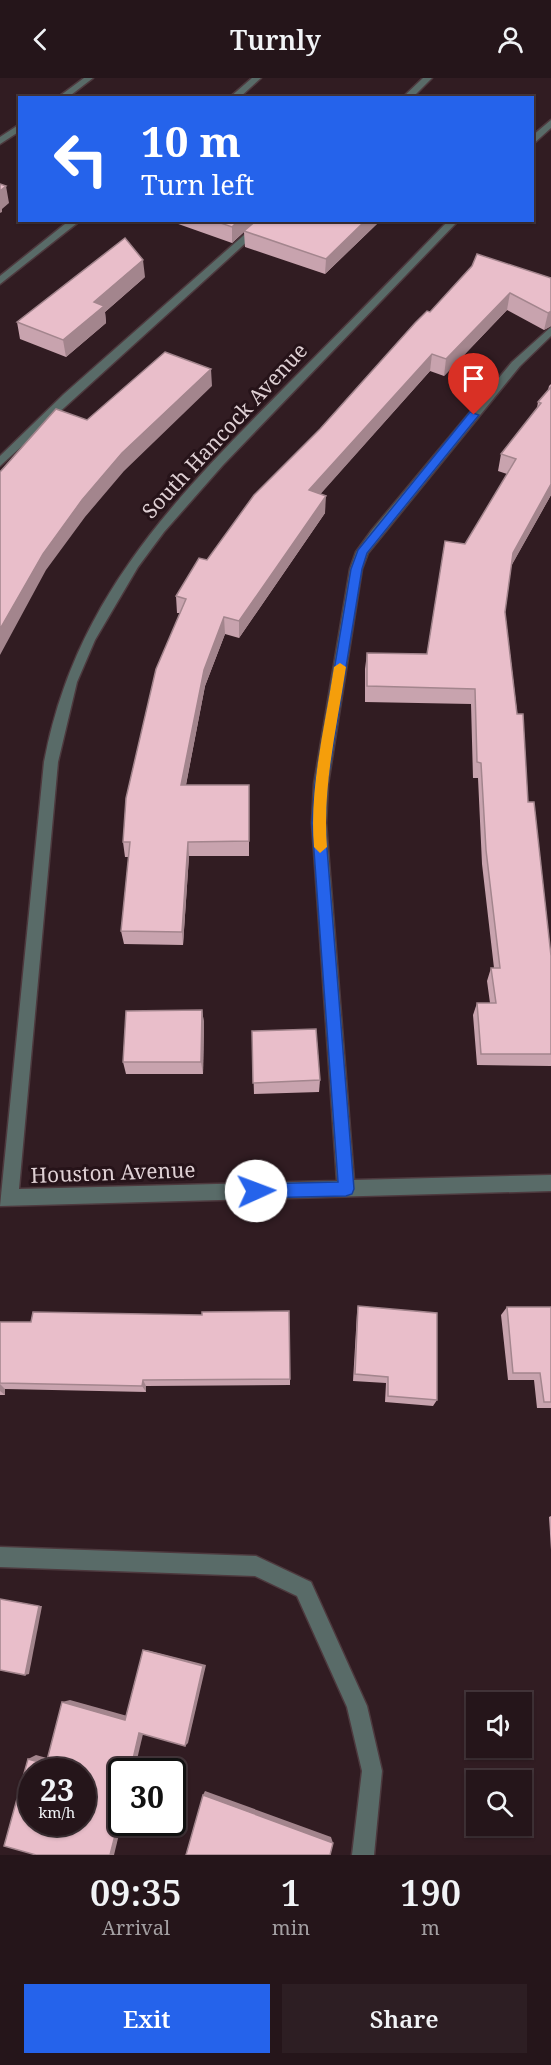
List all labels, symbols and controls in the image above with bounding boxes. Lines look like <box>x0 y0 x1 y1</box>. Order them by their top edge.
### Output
text: Turnly <box>230 21 321 58</box>
icon: back <box>24 23 57 56</box>
icon: person <box>494 23 527 56</box>
text: 10 m <box>141 112 241 169</box>
icon: left <box>42 120 120 198</box>
text: Turn left <box>141 166 254 203</box>
street label: South Hancock Avenue <box>135 336 313 524</box>
pin <box>448 353 499 415</box>
icon: arrive <box>457 362 490 395</box>
street label: Houston Avenue <box>30 1155 196 1189</box>
position arrow <box>224 1159 288 1223</box>
map controls <box>466 1692 532 1836</box>
button: sound <box>466 1692 532 1758</box>
speed limit sign: 30 <box>108 1758 186 1836</box>
text: 23 <box>40 1769 74 1810</box>
button: search <box>466 1770 532 1836</box>
text: km/h <box>39 1802 75 1822</box>
text: 09:35 <box>90 1868 182 1917</box>
text: 1 <box>281 1868 301 1917</box>
text: 190 <box>400 1868 461 1917</box>
text: Arrival <box>102 1914 170 1941</box>
text: min <box>272 1914 310 1941</box>
text: m <box>421 1914 440 1941</box>
button: Exit <box>24 1984 270 2053</box>
button: Share <box>282 1984 527 2053</box>

